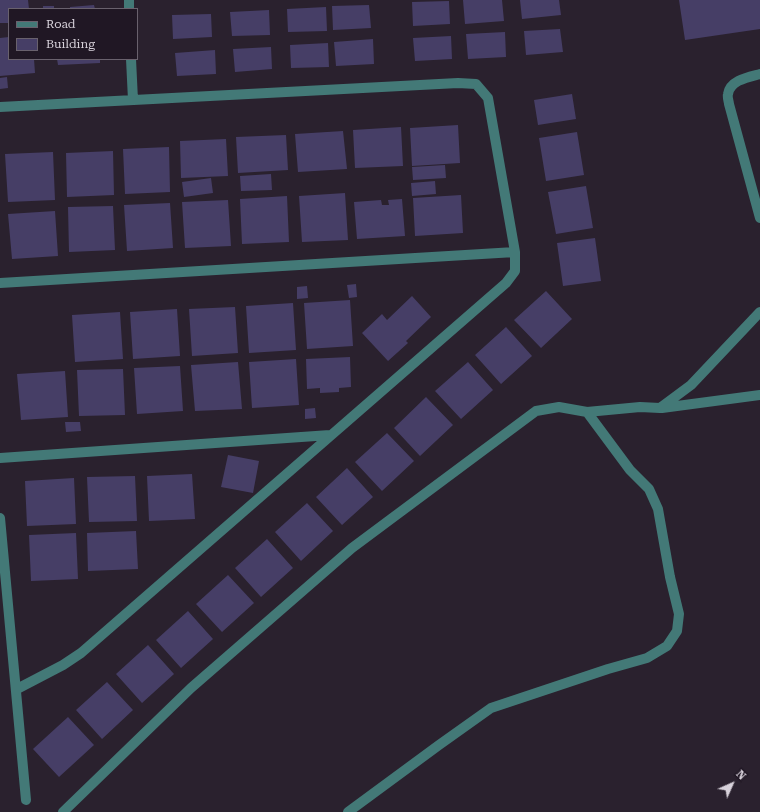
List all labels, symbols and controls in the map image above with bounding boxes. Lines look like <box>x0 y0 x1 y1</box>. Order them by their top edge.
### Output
legend <box>8 8 138 60</box>
text: Road <box>46 17 75 31</box>
text: Building <box>46 37 95 51</box>
north arrow <box>712 764 752 804</box>
text: N <box>733 768 748 783</box>

